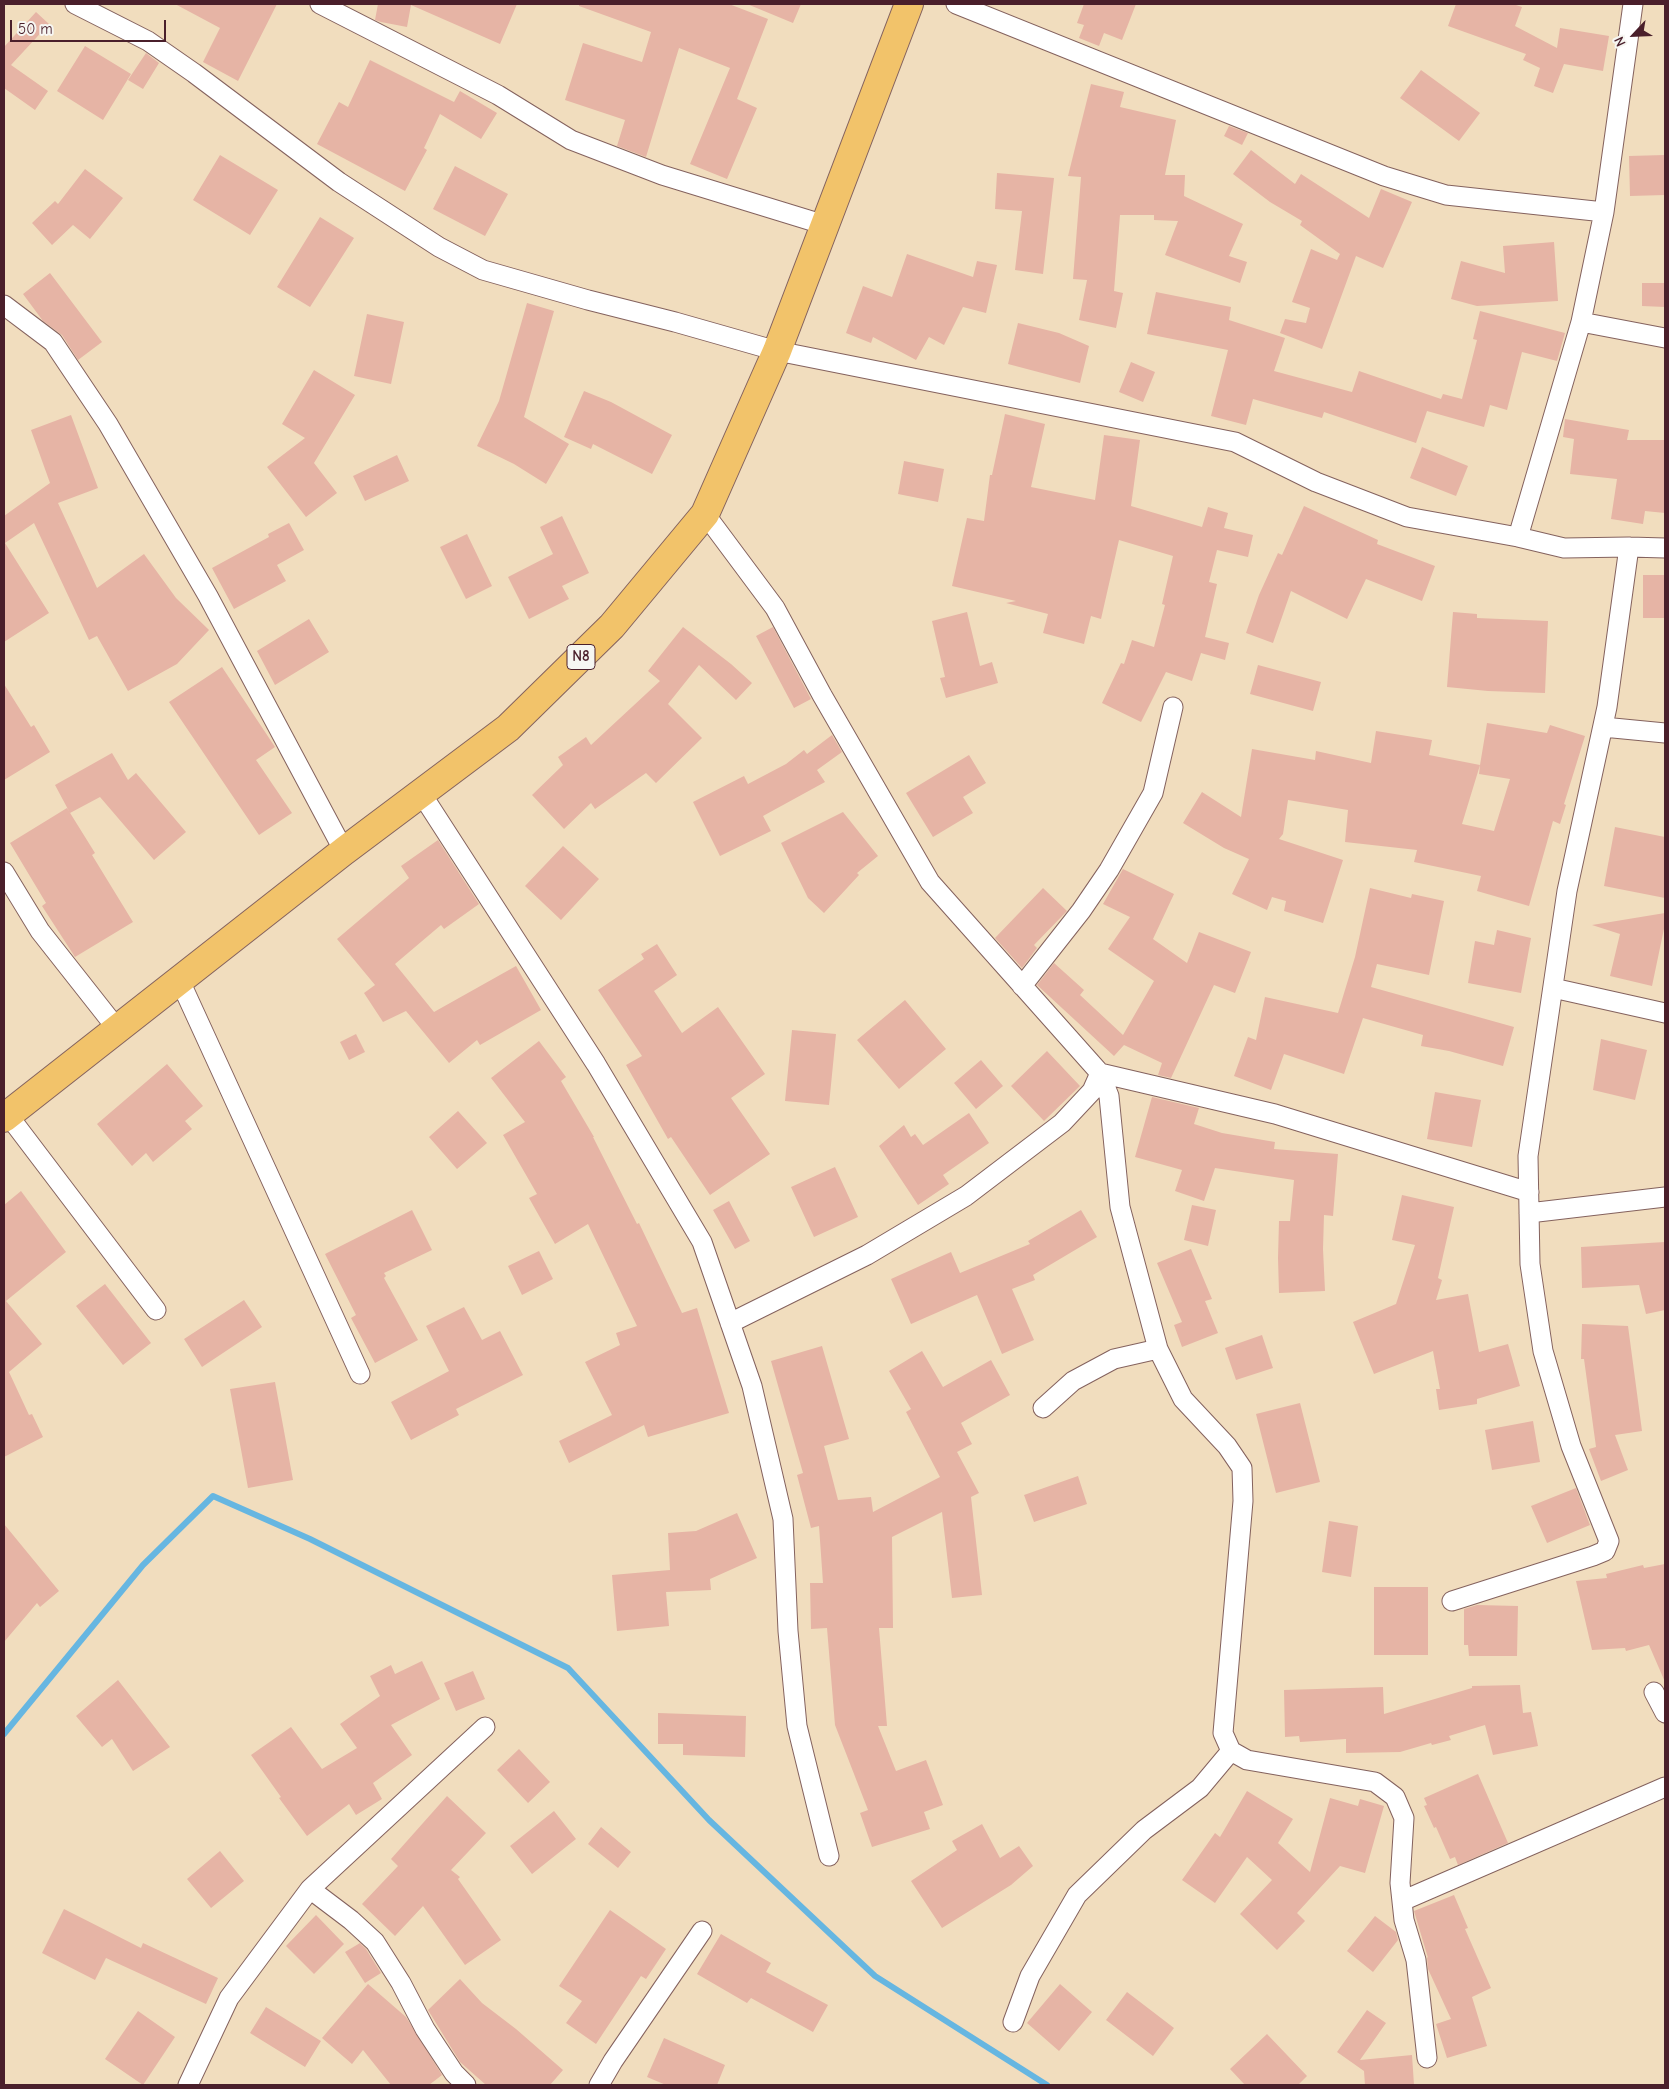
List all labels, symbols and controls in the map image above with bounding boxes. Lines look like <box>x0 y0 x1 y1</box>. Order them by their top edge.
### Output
scale bar <box>12 10 169 42</box>
north arrow <box>1609 10 1659 60</box>
text: 50 m <box>18 20 53 38</box>
text: N <box>1610 34 1630 49</box>
road number: N8 <box>567 644 595 670</box>

